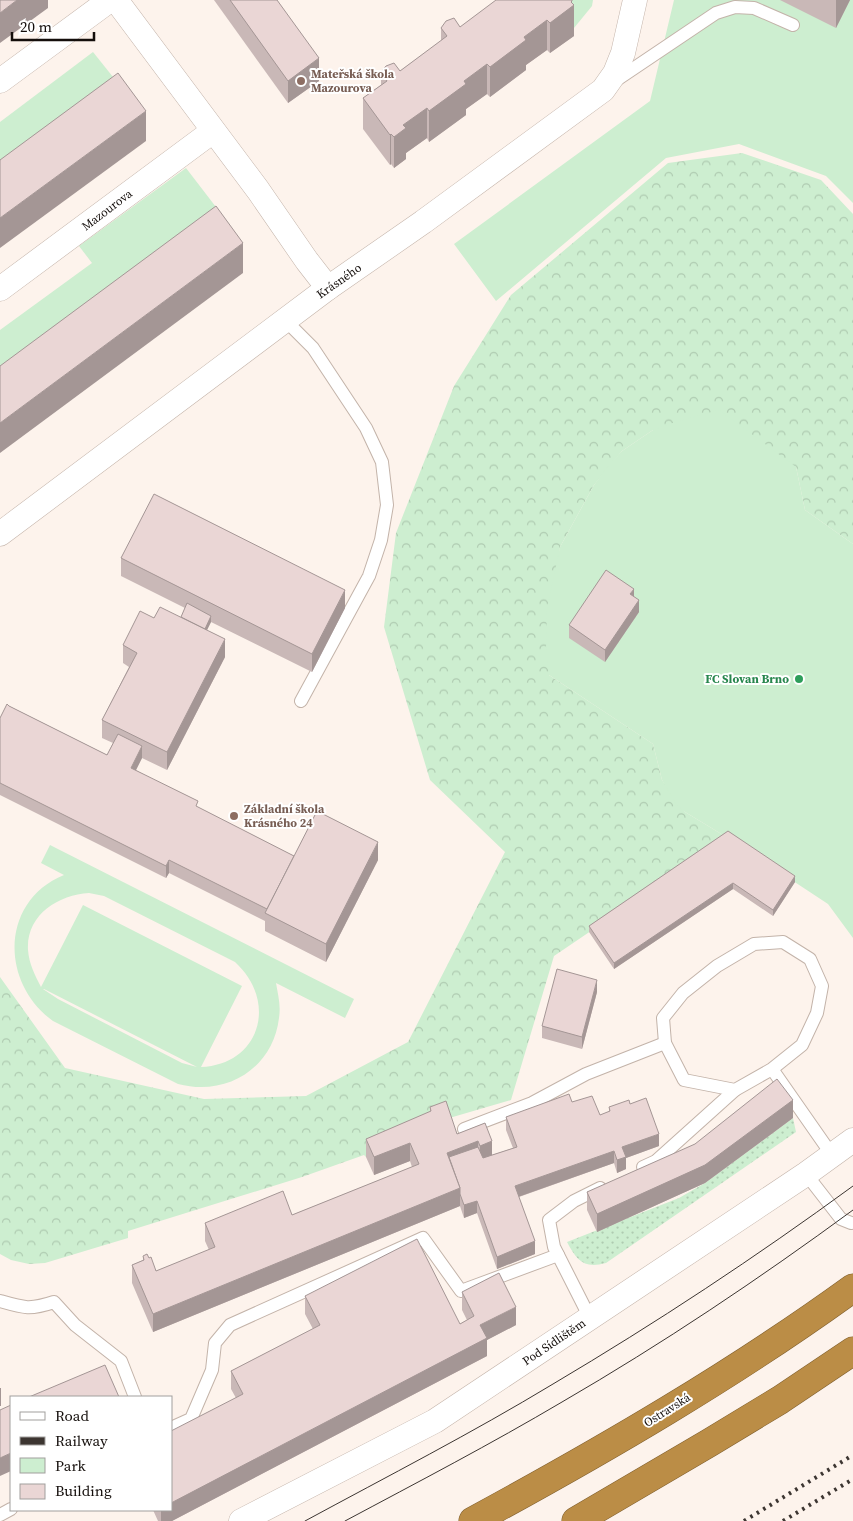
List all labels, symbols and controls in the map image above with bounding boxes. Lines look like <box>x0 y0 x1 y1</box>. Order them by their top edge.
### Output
scale bar <box>12 10 95 42</box>
text: 20 m <box>20 16 52 37</box>
place label: Mateřská škola Mazourova <box>311 66 395 96</box>
marker: Mateřská škola Mazourova <box>295 75 307 87</box>
street label: Mazourova <box>79 185 136 234</box>
street label: Krásného <box>313 259 365 302</box>
place label: FC Slovan Brno <box>705 671 789 687</box>
marker: FC Slovan Brno <box>793 673 805 685</box>
place label: Základní škola Krásného 24 <box>244 801 325 831</box>
marker: Základní škola Krásného 24 <box>228 810 240 822</box>
street label: Pod Sídlištěm <box>519 1315 589 1369</box>
street label: Ostravská <box>641 1389 694 1431</box>
legend <box>10 1396 172 1511</box>
text: Road <box>55 1405 89 1426</box>
text: Railway <box>55 1430 108 1451</box>
text: Park <box>55 1455 87 1476</box>
text: Building <box>55 1480 112 1501</box>

